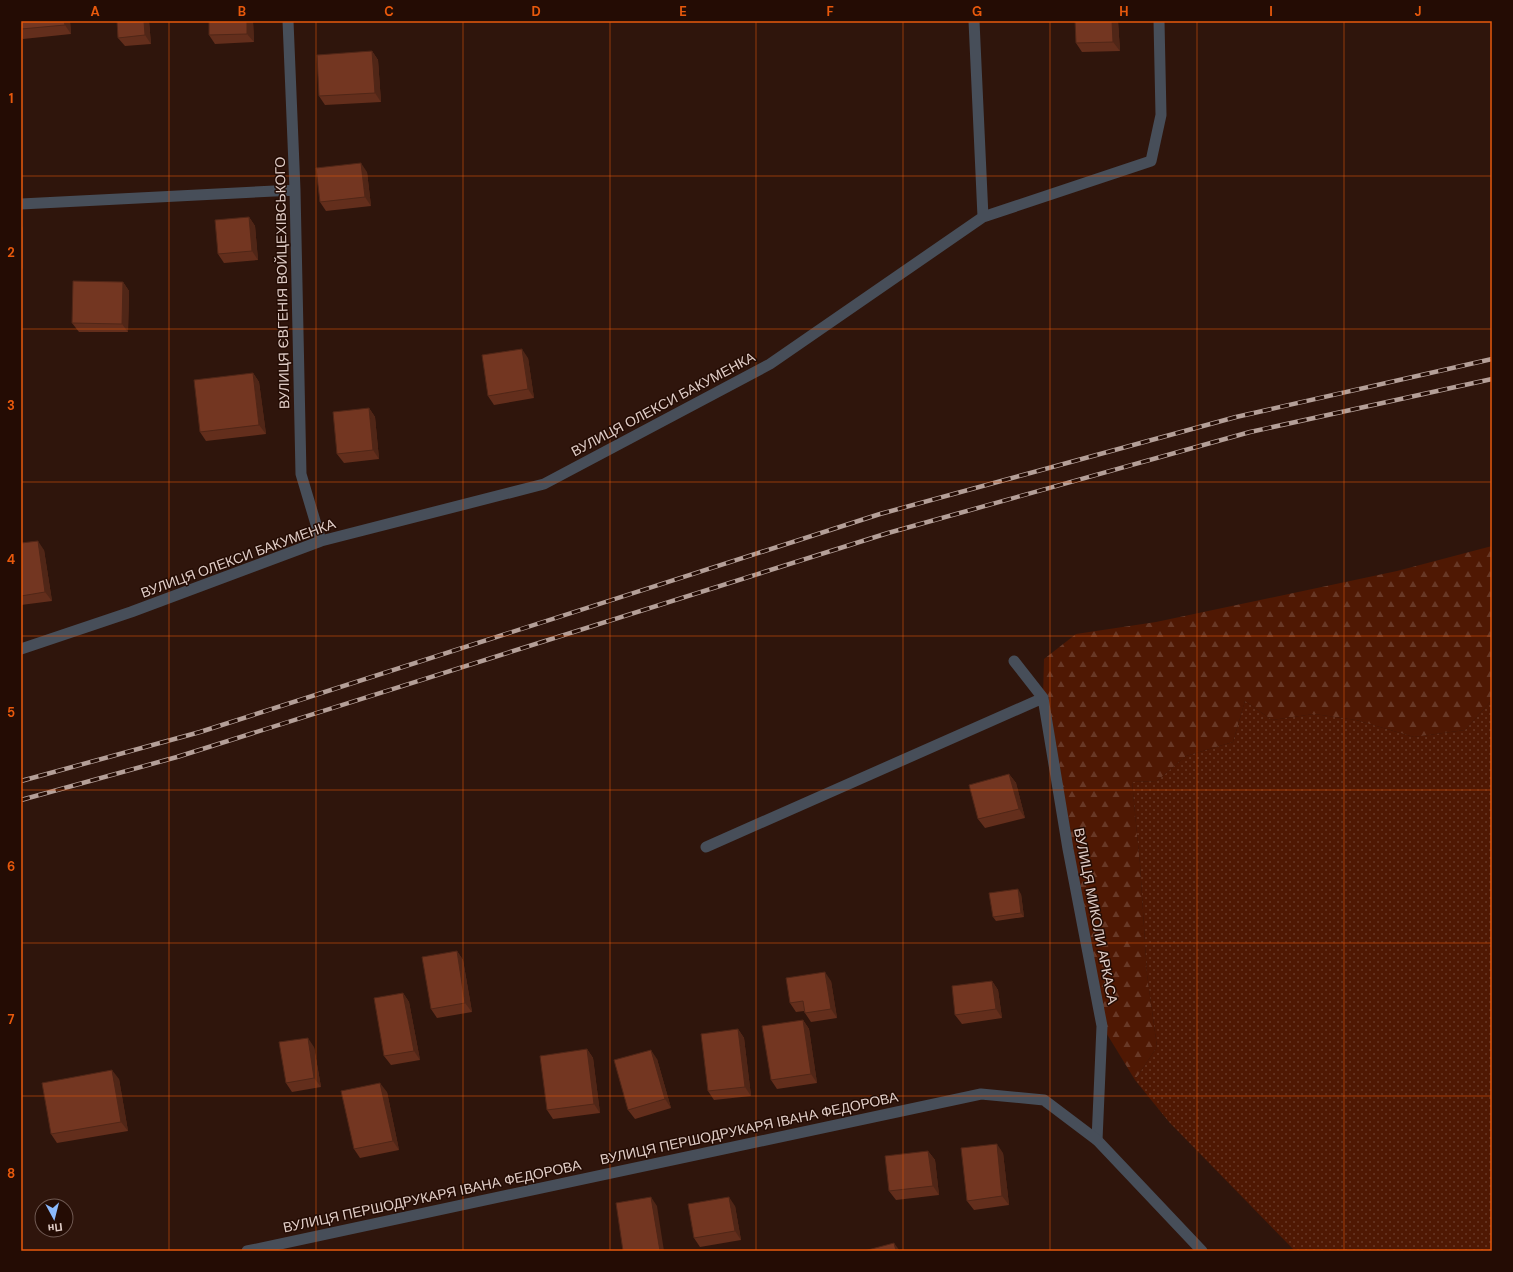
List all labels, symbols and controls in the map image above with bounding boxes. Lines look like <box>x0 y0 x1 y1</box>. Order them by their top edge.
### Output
text: A <box>90 3 100 20</box>
text: B <box>238 3 246 20</box>
text: C <box>384 3 394 20</box>
text: D <box>531 3 541 20</box>
text: E <box>679 3 687 20</box>
text: F <box>826 3 834 20</box>
text: G <box>972 3 982 20</box>
text: H <box>1119 3 1129 20</box>
text: I <box>1269 3 1273 20</box>
text: J <box>1414 3 1422 20</box>
text: 1 <box>9 90 13 107</box>
street label: ВУЛИЦЯ ЄВГЕНІЯ ВОЙЦЕХІВСЬКОГО <box>271 157 293 409</box>
text: 2 <box>7 244 15 261</box>
street label: ВУЛИЦЯ ОЛЕКСИ БАКУМЕНКА <box>568 347 759 460</box>
text: 3 <box>7 397 15 414</box>
street label: ВУЛИЦЯ ОЛЕКСИ БАКУМЕНКА <box>138 514 338 602</box>
text: 4 <box>7 551 15 568</box>
text: 5 <box>7 704 15 721</box>
street label: ВУЛИЦЯ МИКОЛИ АРКАСА <box>1070 826 1122 1006</box>
text: 6 <box>7 858 15 875</box>
text: 7 <box>8 1011 15 1028</box>
street label: ВУЛИЦЯ ПЕРШОДРУКАРЯ ІВАНА ФЕДОРОВА <box>598 1087 900 1168</box>
street label: ВУЛИЦЯ ПЕРШОДРУКАРЯ ІВАНА ФЕДОРОВА <box>281 1155 583 1236</box>
text: 8 <box>7 1165 15 1182</box>
north arrow <box>34 1198 74 1238</box>
text: Пн <box>47 1220 63 1236</box>

